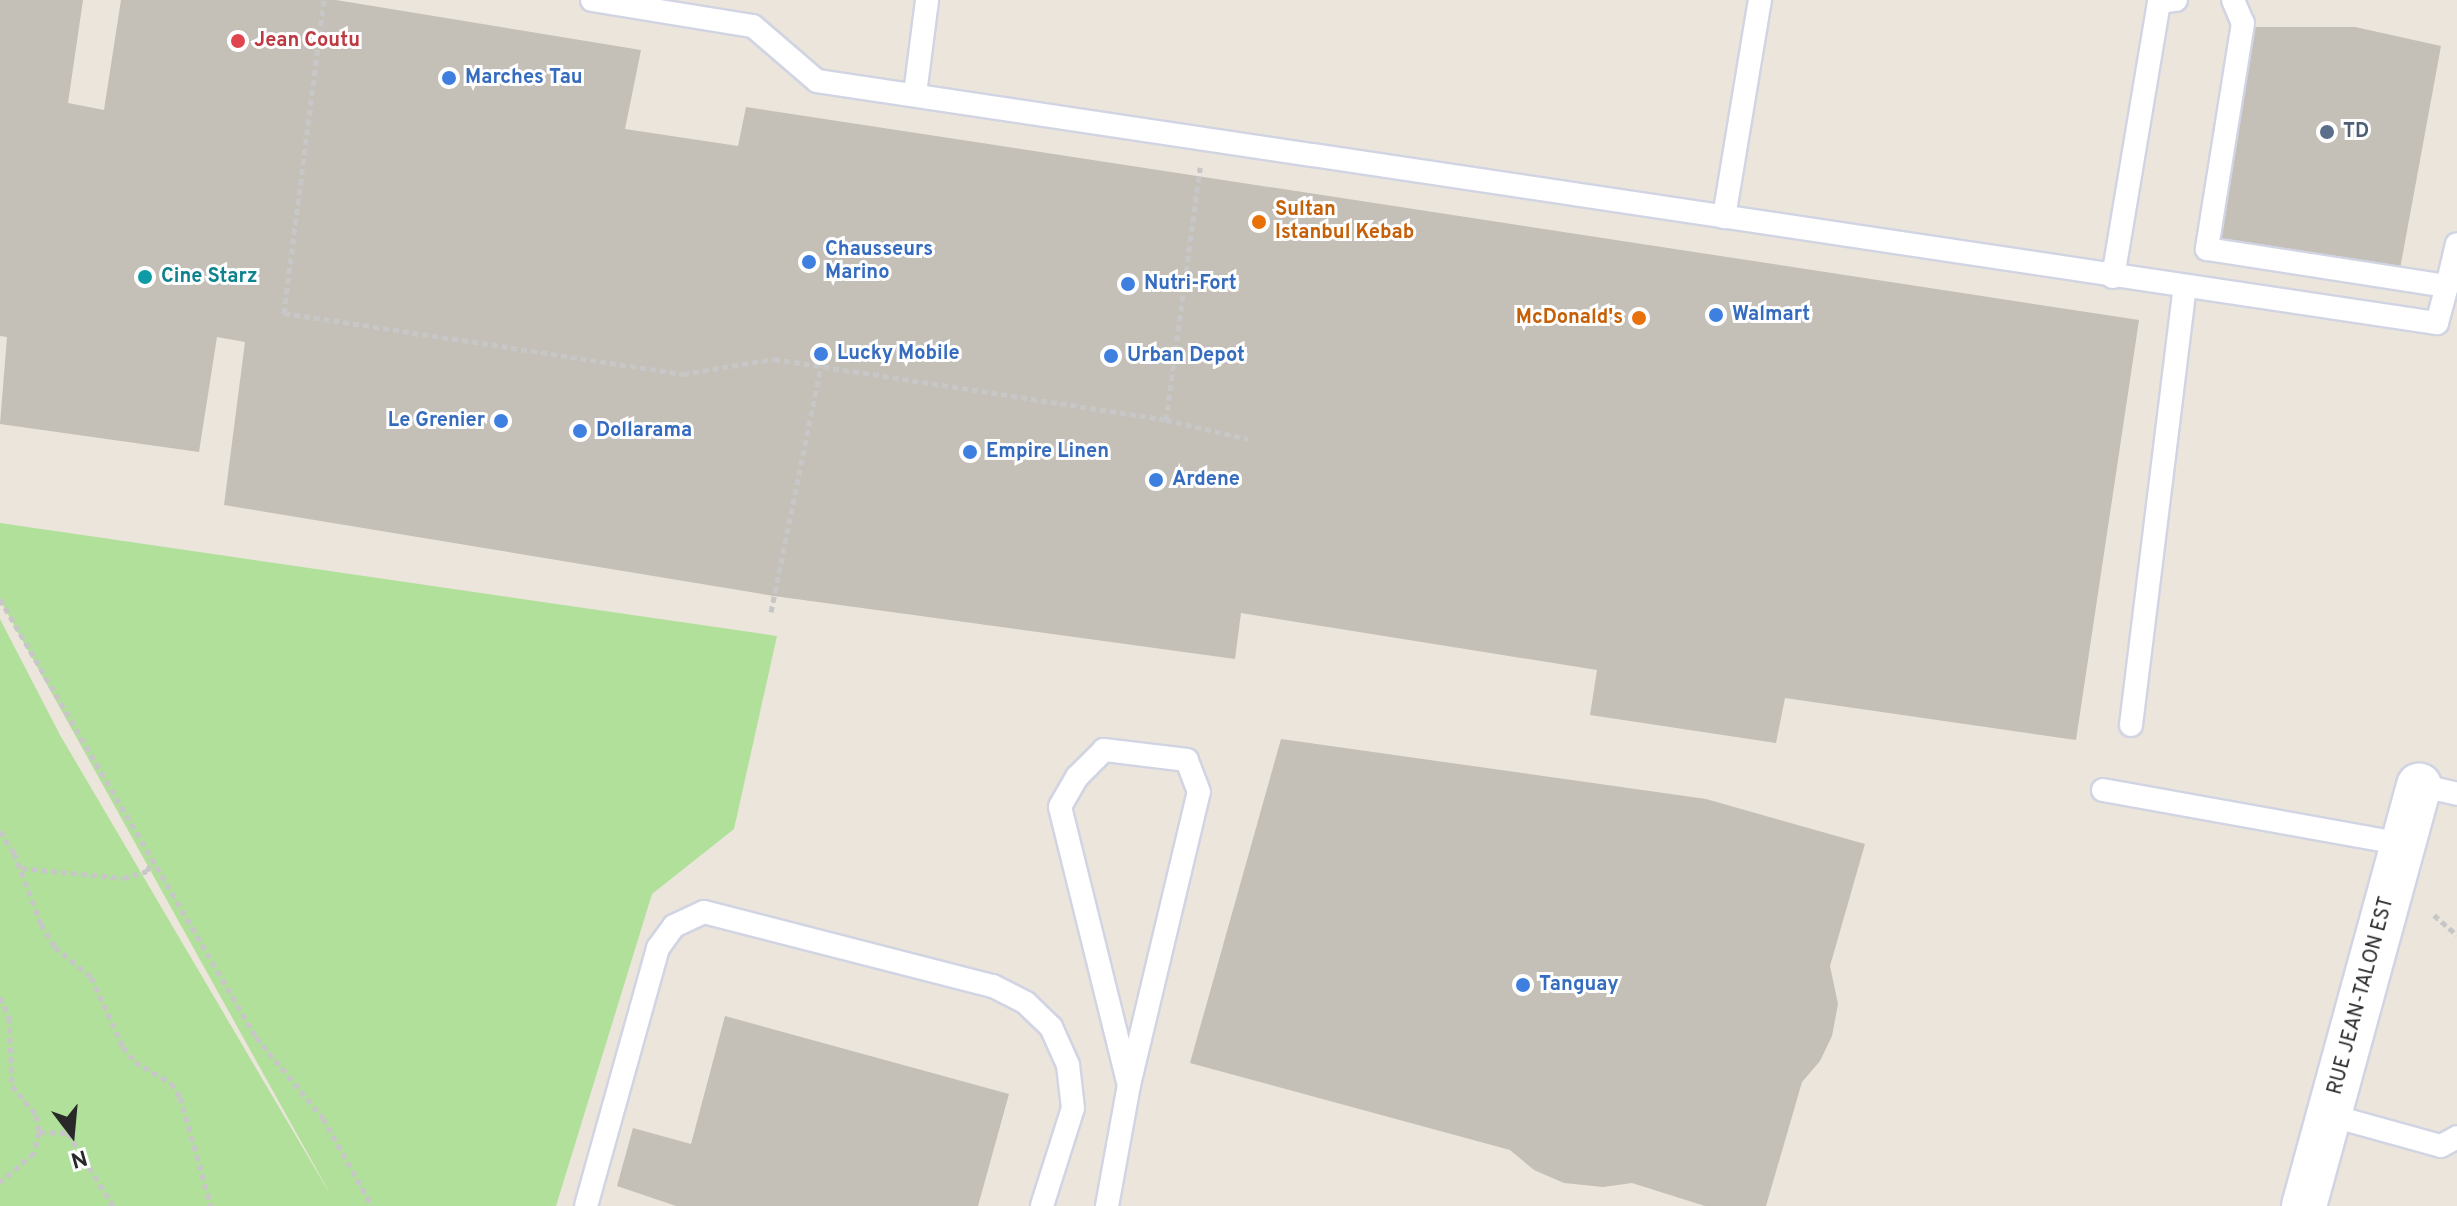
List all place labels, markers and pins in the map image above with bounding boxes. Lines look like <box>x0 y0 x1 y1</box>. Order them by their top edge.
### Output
place label: Jean Coutu <box>254 29 360 53</box>
marker: Jean Coutu <box>229 32 247 50</box>
place label: Marches Tau <box>465 66 583 90</box>
marker: Marches Tau <box>440 69 458 87</box>
place label: TD <box>2343 120 2369 144</box>
marker: TD <box>2318 123 2336 141</box>
place label: Sultan Istanbul Kebab <box>1275 198 1414 245</box>
marker: Sultan Istanbul Kebab <box>1250 213 1268 231</box>
place label: Chausseurs Marino <box>825 238 933 285</box>
marker: Chausseurs Marino <box>800 253 818 271</box>
place label: Cine Starz <box>161 265 258 289</box>
marker: Cine Starz <box>136 268 154 286</box>
place label: Nutri-Fort <box>1144 272 1237 296</box>
marker: Nutri-Fort <box>1119 275 1137 293</box>
place label: Walmart <box>1732 303 1810 327</box>
place label: McDonald's <box>1516 306 1623 330</box>
marker: Walmart <box>1707 306 1725 324</box>
marker: McDonald's <box>1630 309 1648 327</box>
place label: Lucky Mobile <box>837 342 960 366</box>
place label: Urban Depot <box>1127 344 1245 368</box>
marker: Lucky Mobile <box>812 345 830 363</box>
marker: Urban Depot <box>1102 347 1120 365</box>
place label: Le Grenier <box>388 409 485 433</box>
marker: Le Grenier <box>492 412 510 430</box>
place label: Dollarama <box>596 419 692 443</box>
marker: Dollarama <box>571 422 589 440</box>
place label: Empire Linen <box>986 440 1109 464</box>
marker: Empire Linen <box>961 443 979 461</box>
place label: Ardene <box>1172 468 1240 492</box>
marker: Ardene <box>1147 471 1165 489</box>
place label: Tanguay <box>1539 973 1619 997</box>
marker: Tanguay <box>1514 976 1532 994</box>

